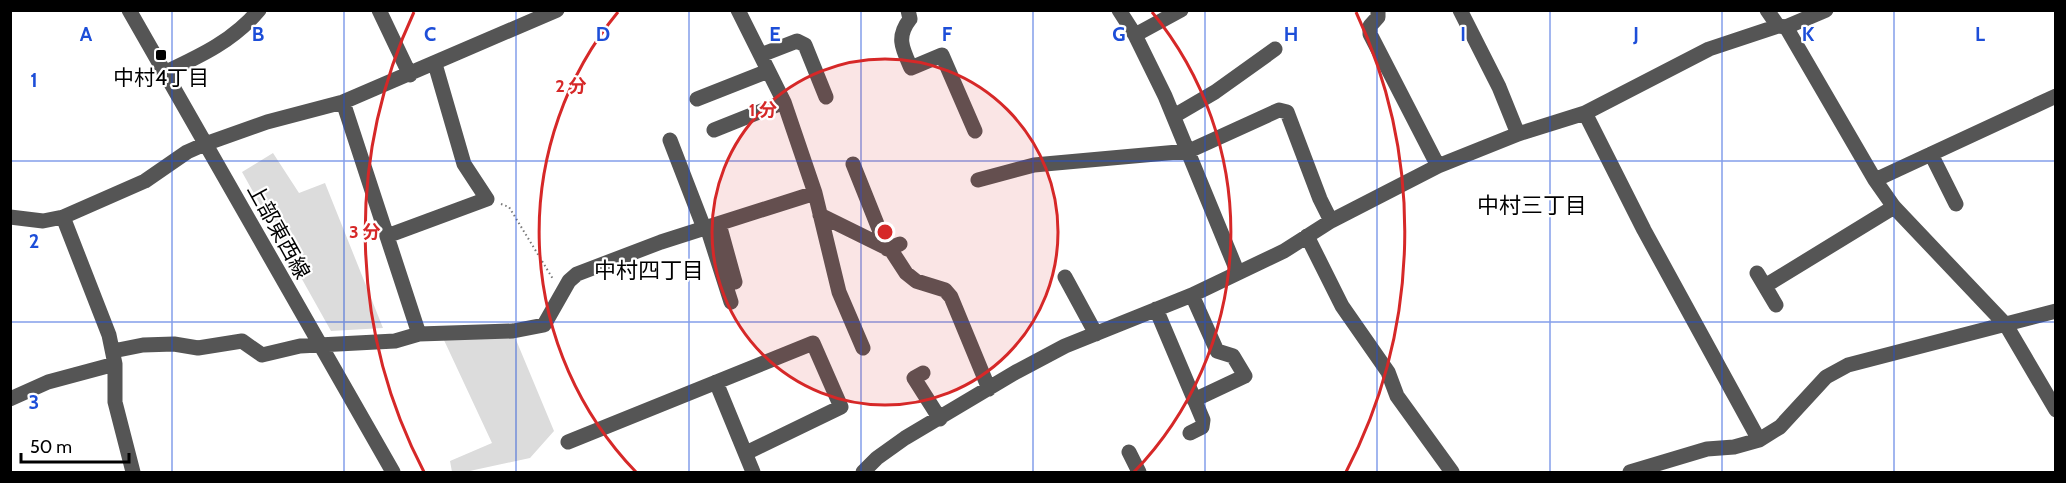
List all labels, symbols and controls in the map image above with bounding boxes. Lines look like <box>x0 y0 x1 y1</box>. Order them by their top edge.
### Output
text: A <box>80 22 93 46</box>
text: B <box>252 22 264 46</box>
text: C <box>424 22 436 46</box>
text: D <box>596 22 610 46</box>
text: E <box>769 22 781 46</box>
text: F <box>942 22 953 46</box>
text: G <box>1112 22 1126 46</box>
text: H <box>1284 22 1298 46</box>
text: I <box>1460 22 1466 46</box>
text: J <box>1632 22 1639 46</box>
text: K <box>1802 22 1815 46</box>
text: L <box>1975 22 1985 46</box>
marker: 中村4丁目 <box>154 48 168 62</box>
place label: 中村4丁目 <box>113 65 209 90</box>
text: 1 <box>30 68 38 92</box>
text: 2 分 <box>555 75 587 97</box>
text: 1 分 <box>749 99 777 121</box>
street label: 上部東西線 <box>243 179 315 283</box>
district label: 中村三丁目 <box>1477 192 1587 219</box>
text: 3 分 <box>349 221 381 243</box>
centre of rings <box>875 222 895 242</box>
text: 2 <box>29 229 39 253</box>
district label: 中村四丁目 <box>594 257 704 284</box>
text: 3 <box>29 390 39 414</box>
scale bar <box>21 426 129 464</box>
text: 50 m <box>30 436 72 458</box>

